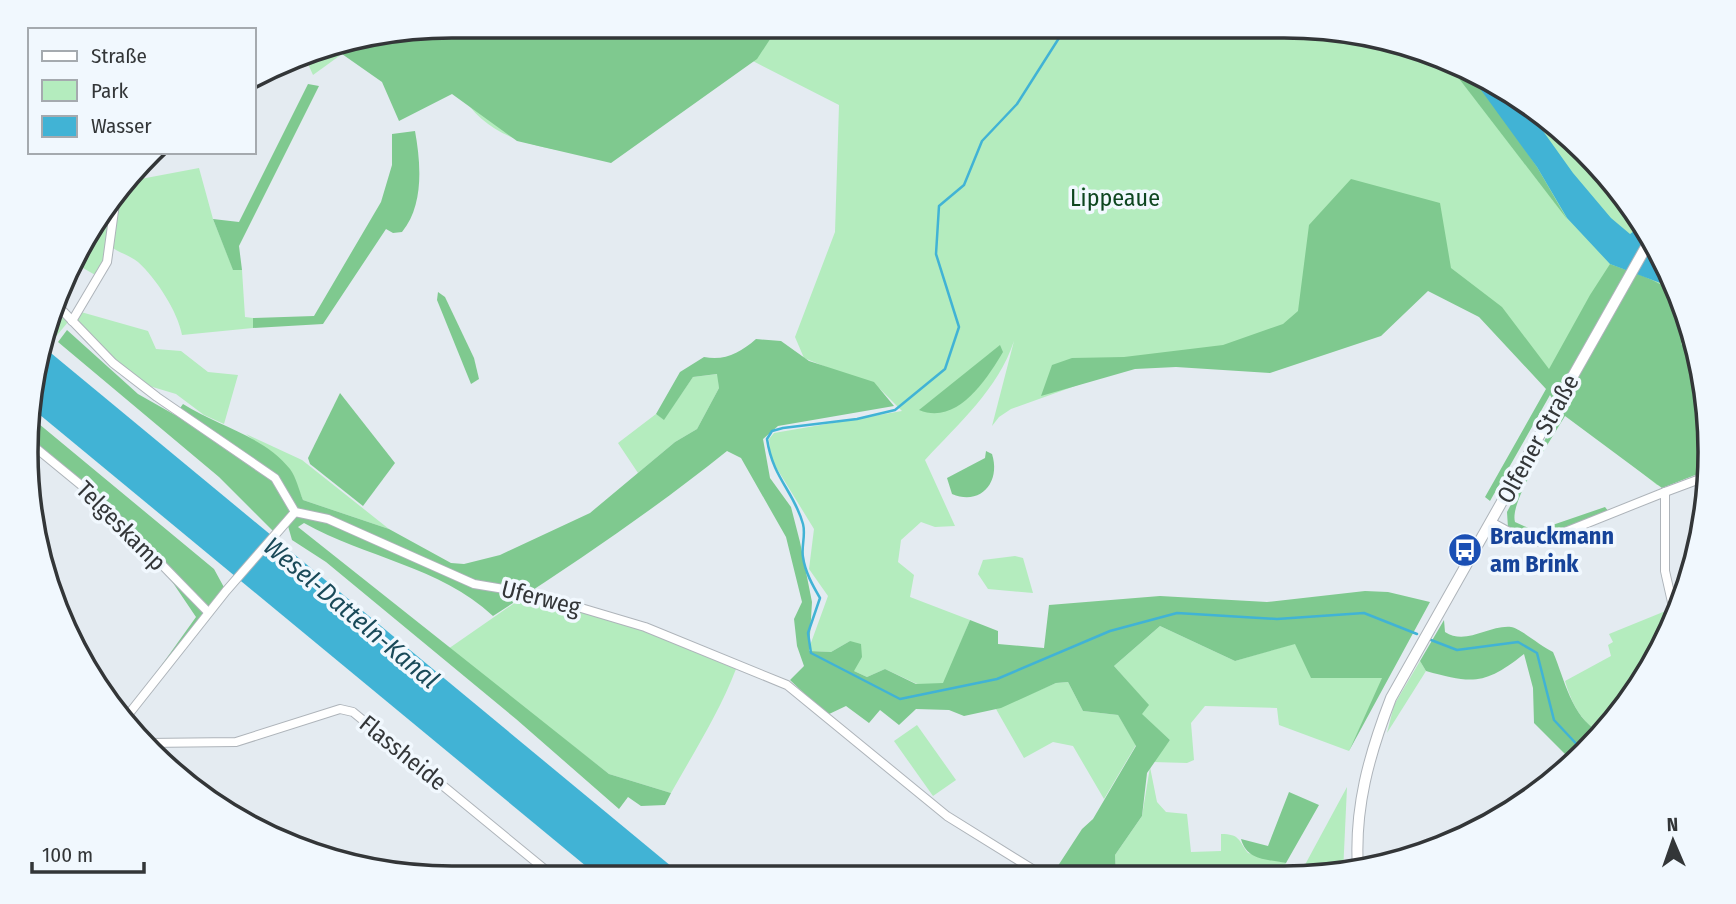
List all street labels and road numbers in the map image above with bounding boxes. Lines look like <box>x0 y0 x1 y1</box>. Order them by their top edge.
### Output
street label: Olfener Straße <box>1491 370 1585 508</box>
street label: Telgeskamp <box>71 476 171 576</box>
street label: Uferweg <box>499 575 584 621</box>
street label: Flassheide <box>354 710 452 796</box>

